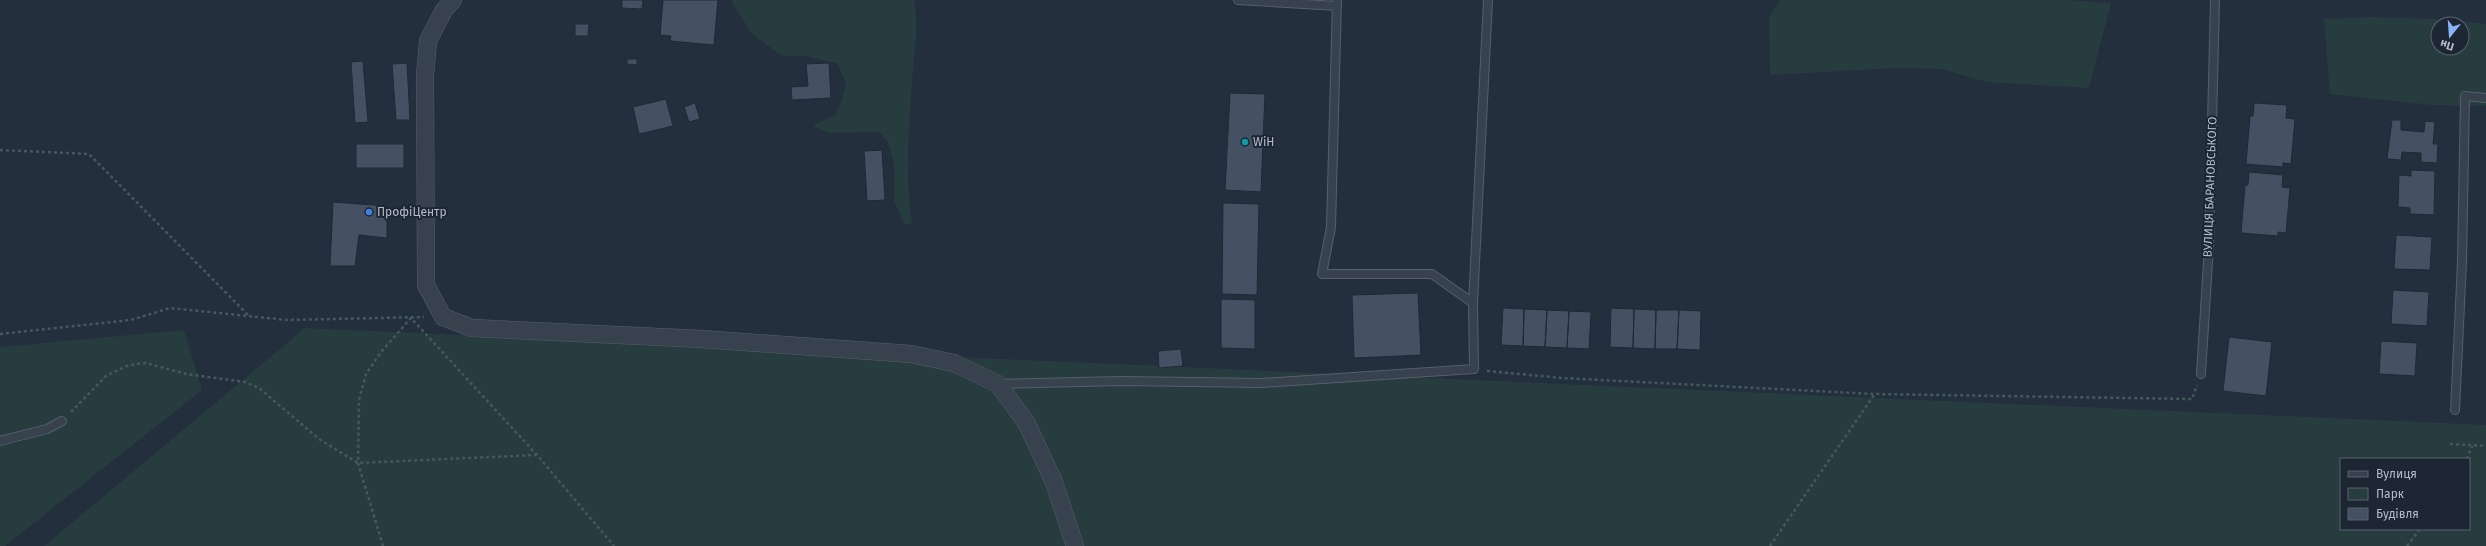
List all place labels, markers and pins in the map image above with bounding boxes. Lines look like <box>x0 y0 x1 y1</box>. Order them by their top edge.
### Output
place label: WiH <box>1253 135 1274 149</box>
marker: WiH <box>1240 137 1250 147</box>
place label: ПрофіЦентр <box>377 205 447 219</box>
marker: ПрофіЦентр <box>364 207 374 217</box>

